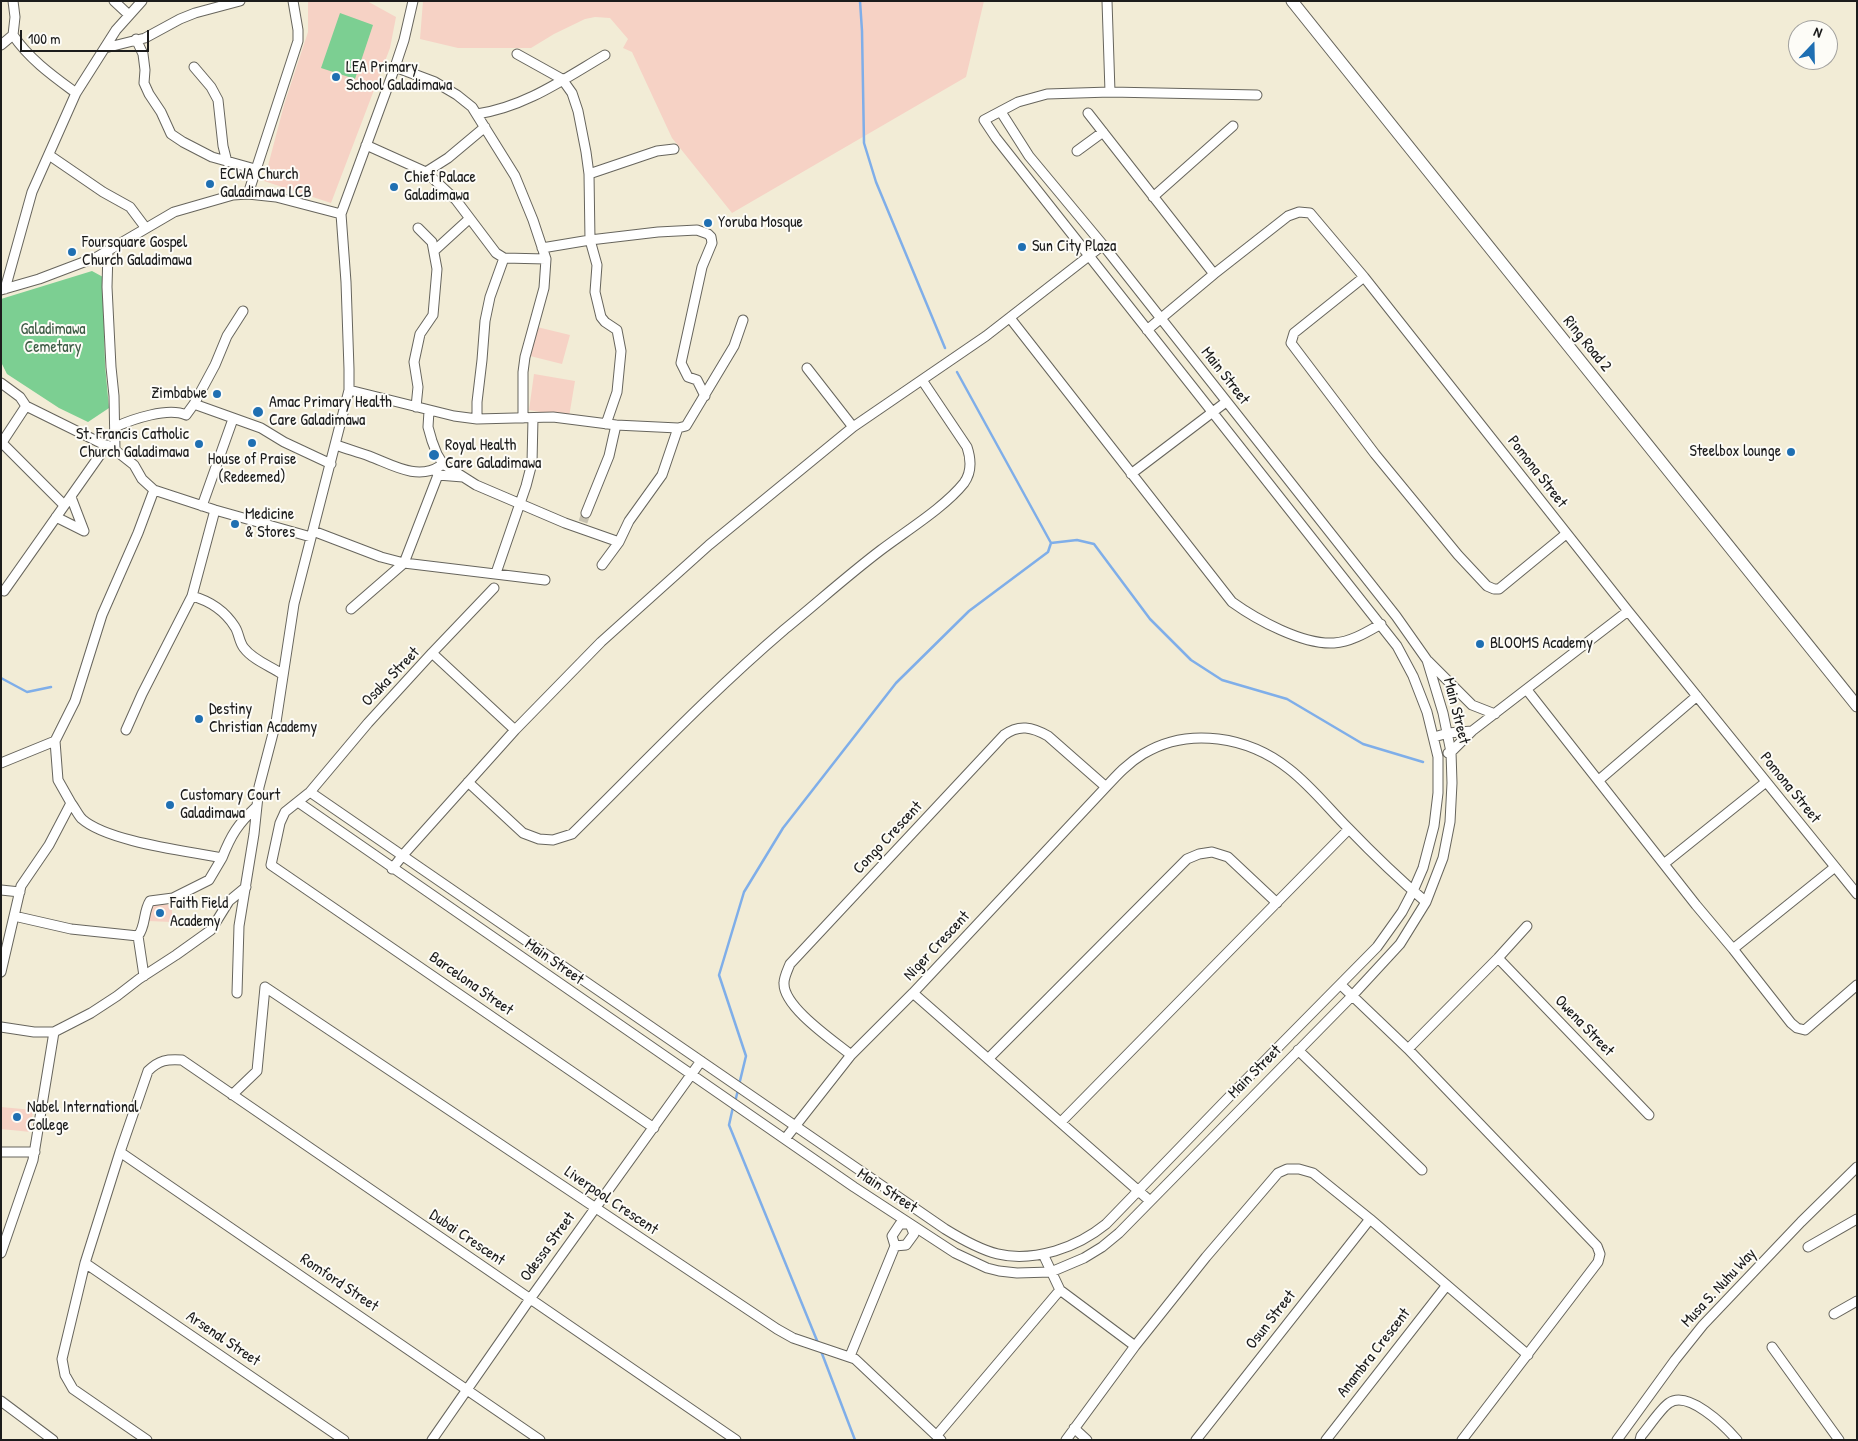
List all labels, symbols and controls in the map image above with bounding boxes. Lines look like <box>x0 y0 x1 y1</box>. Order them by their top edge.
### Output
scale bar <box>22 20 151 52</box>
north arrow <box>1788 20 1838 70</box>
text: N <box>1811 21 1825 42</box>
text: 100 m <box>28 28 61 49</box>
place label: LEA Primary School Galadimawa <box>346 58 452 96</box>
marker: LEA Primary School Galadimawa <box>330 71 342 83</box>
place label: ECWA Church Galadimawa LCB <box>220 165 312 203</box>
place label: Chief Palace Galadimawa <box>404 168 476 206</box>
marker: ECWA Church Galadimawa LCB <box>204 178 216 190</box>
marker: Chief Palace Galadimawa <box>388 181 400 193</box>
place label: Yoruba Mosque <box>718 213 803 233</box>
marker: Yoruba Mosque <box>702 217 714 229</box>
place label: Foursquare Gospel Church Galadimawa <box>82 233 192 271</box>
place label: Sun City Plaza <box>1032 237 1116 257</box>
marker: Sun City Plaza <box>1016 241 1028 253</box>
marker: Foursquare Gospel Church Galadimawa <box>66 246 78 258</box>
street label: Ring Road 2 <box>1559 312 1615 376</box>
park label: Galadimawa Cemetary <box>20 320 86 358</box>
street label: Main Street <box>1197 343 1253 409</box>
place label: Zimbabwe <box>151 384 207 404</box>
marker: Zimbabwe <box>211 388 223 400</box>
place label: Amac Primary Health Care Galadimawa <box>269 393 392 431</box>
marker: Amac Primary Health Care Galadimawa <box>251 405 265 419</box>
place label: St. Francis Catholic Church Galadimawa <box>76 425 189 463</box>
street label: Pomona Street <box>1503 432 1571 512</box>
place label: Royal Health Care Galadimawa <box>445 436 541 474</box>
marker: House of Praise (Redeemed) <box>246 437 258 449</box>
marker: St. Francis Catholic Church Galadimawa <box>193 438 205 450</box>
place label: Steelbox lounge <box>1689 442 1781 462</box>
marker: Steelbox lounge <box>1785 446 1797 458</box>
marker: Royal Health Care Galadimawa <box>427 448 441 462</box>
place label: House of Praise (Redeemed) <box>208 450 296 488</box>
place label: Medicine & Stores <box>245 505 295 543</box>
marker: Medicine & Stores <box>229 518 241 530</box>
place label: BLOOMS Academy <box>1490 634 1593 654</box>
marker: BLOOMS Academy <box>1474 638 1486 650</box>
street label: Osaka Street <box>358 643 424 711</box>
street label: Main Street <box>1439 676 1473 746</box>
place label: Destiny Christian Academy <box>209 700 317 738</box>
marker: Destiny Christian Academy <box>193 713 205 725</box>
street label: Pomona Street <box>1756 749 1824 827</box>
place label: Customary Court Galadimawa <box>180 786 280 824</box>
street label: Congo Crescent <box>849 798 927 878</box>
marker: Customary Court Galadimawa <box>164 799 176 811</box>
place label: Faith Field Academy <box>170 894 228 932</box>
marker: Faith Field Academy <box>154 907 166 919</box>
street label: Niger Crescent <box>900 907 974 985</box>
street label: Main Street <box>521 935 587 989</box>
street label: Barcelona Street <box>425 948 517 1020</box>
street label: Owena Street <box>1550 992 1618 1060</box>
street label: Main Street <box>1224 1041 1286 1103</box>
place label: Nabel International College <box>27 1098 139 1136</box>
marker: Nabel International College <box>11 1111 23 1123</box>
street label: Liverpool Crescent <box>560 1163 662 1239</box>
street label: Main Street <box>853 1165 921 1217</box>
street label: Dubai Crescent <box>426 1206 508 1270</box>
street label: Odessa Street <box>516 1209 580 1285</box>
street label: Musa S. Nuhu Way <box>1678 1244 1760 1332</box>
street label: Romford Street <box>296 1250 382 1316</box>
street label: Osun Street <box>1242 1287 1300 1353</box>
street label: Anambra Crescent <box>1333 1305 1415 1401</box>
street label: Arsenal Street <box>182 1307 264 1371</box>

